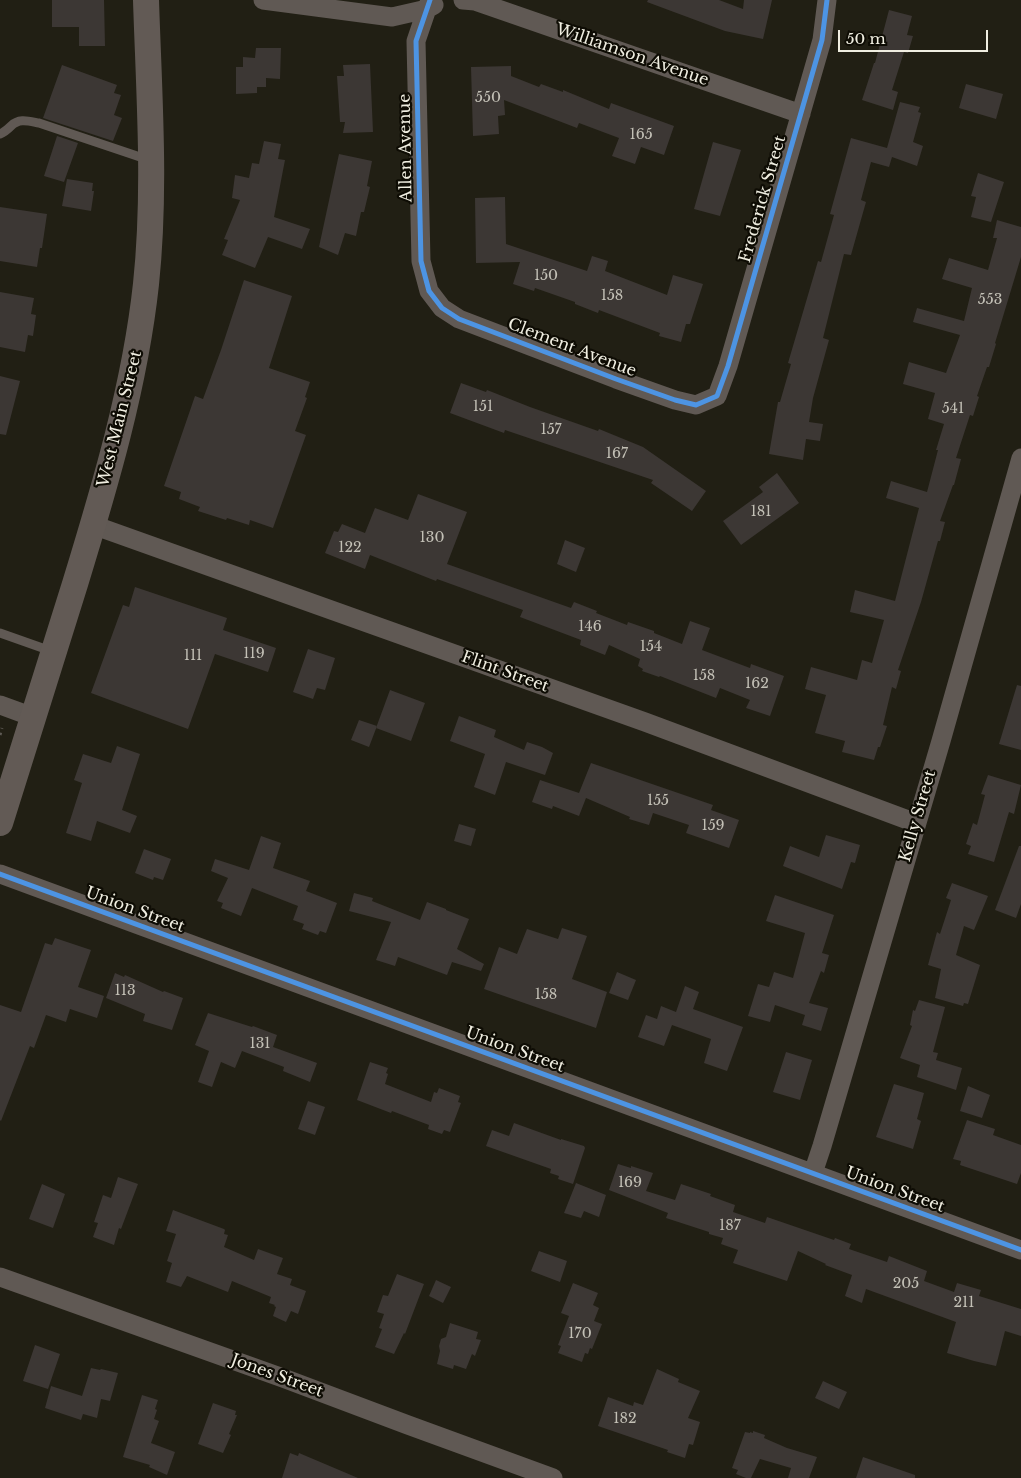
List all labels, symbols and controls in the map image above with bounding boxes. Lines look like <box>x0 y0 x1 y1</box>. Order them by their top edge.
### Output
street label: Williamson Avenue <box>553 20 711 90</box>
scale bar <box>841 20 991 52</box>
text: 50 m <box>846 29 886 48</box>
house number: 550 <box>475 90 501 106</box>
street label: Allen Avenue <box>395 94 417 202</box>
house number: 165 <box>629 127 653 143</box>
street label: Frederick Street <box>736 133 790 265</box>
house number: 150 <box>534 268 558 284</box>
house number: 158 <box>601 288 623 304</box>
house number: 553 <box>978 292 1002 308</box>
street label: Clement Avenue <box>505 315 639 381</box>
street label: West Main Street <box>94 349 146 489</box>
house number: 151 <box>473 399 493 415</box>
house number: 541 <box>942 401 964 417</box>
house number: 157 <box>540 422 562 438</box>
house number: 167 <box>606 446 628 462</box>
house number: 181 <box>751 504 771 520</box>
house number: 130 <box>420 530 444 546</box>
house number: 122 <box>338 540 362 556</box>
house number: 146 <box>578 619 602 635</box>
house number: 154 <box>640 639 662 655</box>
house number: 119 <box>243 646 265 662</box>
street label: Flint Street <box>459 647 551 697</box>
house number: 111 <box>184 648 202 664</box>
house number: 158 <box>693 668 715 684</box>
house number: 162 <box>745 676 769 692</box>
street label: Kelly Street <box>896 768 940 864</box>
house number: 155 <box>647 793 669 809</box>
house number: 159 <box>701 818 725 834</box>
street label: Union Street <box>83 883 187 937</box>
house number: 113 <box>114 983 136 999</box>
house number: 158 <box>535 987 557 1003</box>
street label: Union Street <box>463 1023 567 1077</box>
house number: 131 <box>249 1036 271 1052</box>
street label: Union Street <box>843 1163 947 1217</box>
house number: 169 <box>618 1175 642 1191</box>
house number: 187 <box>719 1218 741 1234</box>
house number: 205 <box>893 1276 919 1292</box>
house number: 211 <box>953 1295 975 1311</box>
house number: 170 <box>568 1326 592 1342</box>
street label: Jones Street <box>228 1350 326 1402</box>
house number: 182 <box>613 1411 637 1427</box>

